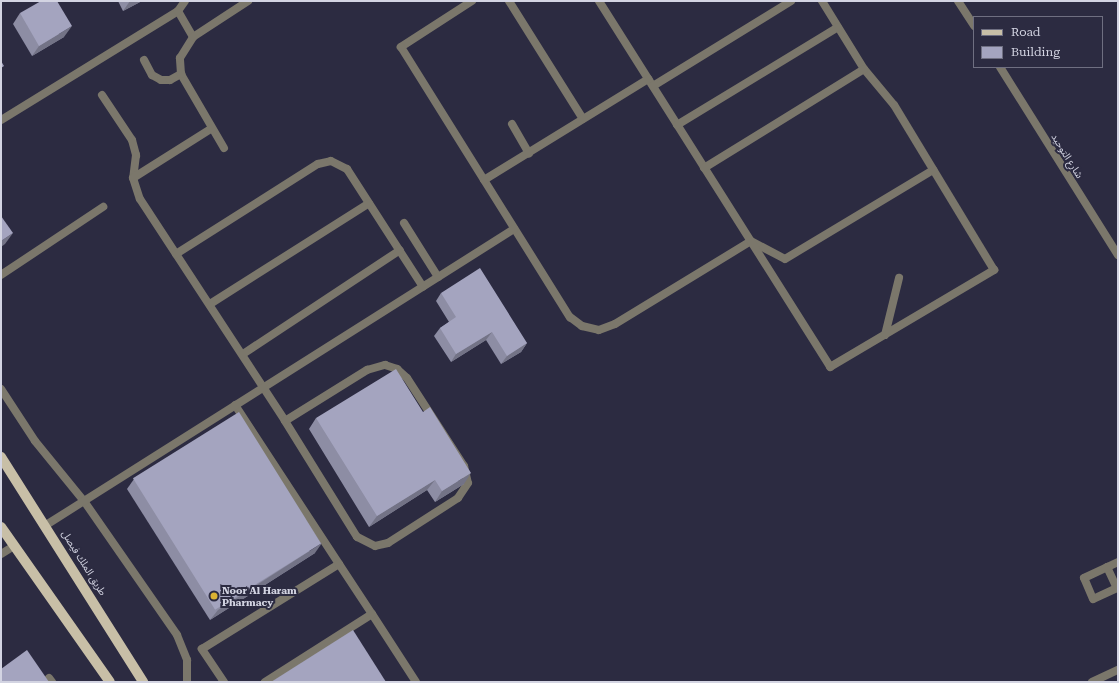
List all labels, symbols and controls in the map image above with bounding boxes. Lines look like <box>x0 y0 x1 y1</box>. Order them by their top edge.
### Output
legend <box>973 16 1103 68</box>
text: Road <box>1011 25 1040 39</box>
text: Building <box>1011 45 1060 59</box>
street label: شارع التوحيد <box>1049 131 1085 181</box>
street label: طريق الملك فيصل <box>59 528 109 598</box>
place label: Noor Al Haram Pharmacy <box>222 584 297 608</box>
marker: Noor Al Haram Pharmacy <box>209 591 219 601</box>

